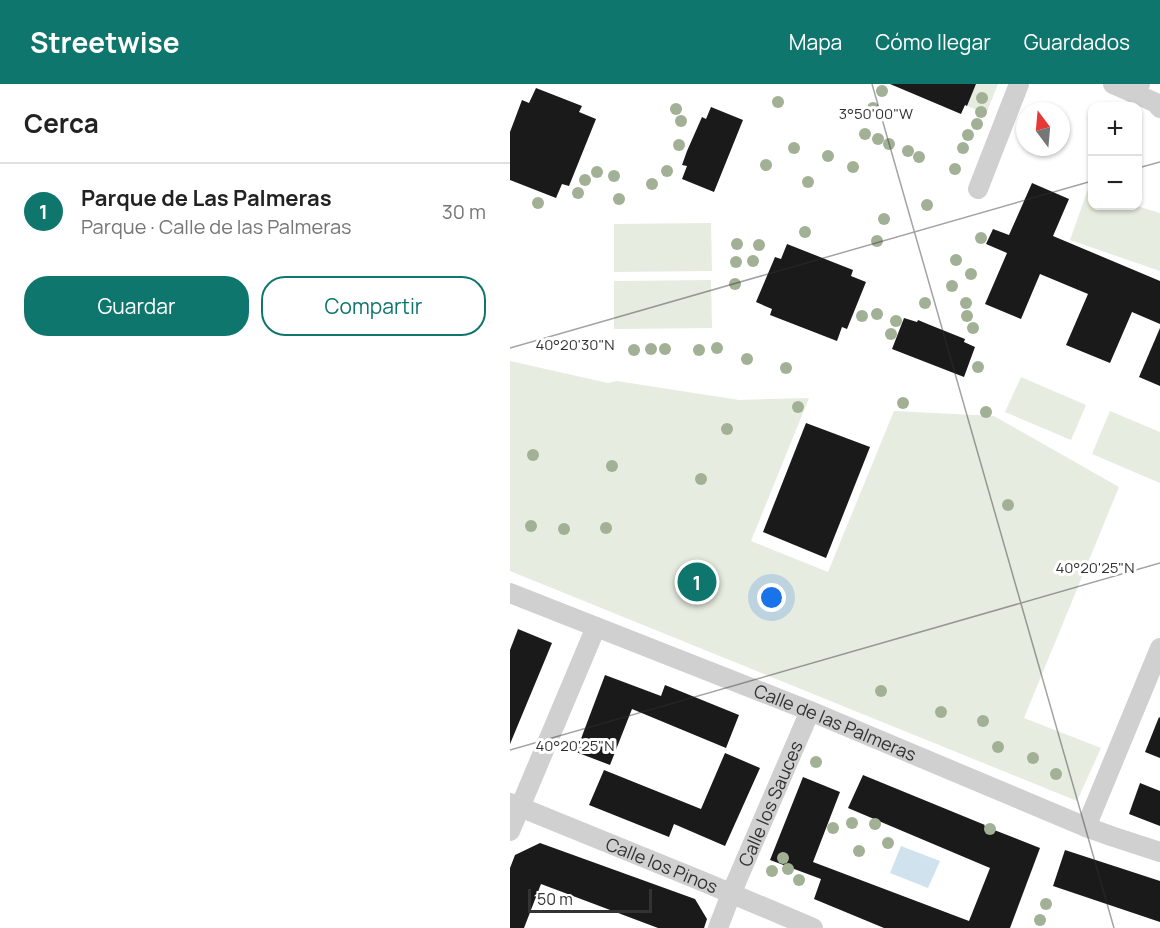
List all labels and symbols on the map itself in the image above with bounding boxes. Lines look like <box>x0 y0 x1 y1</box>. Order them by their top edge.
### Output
north arrow <box>1016 102 1070 156</box>
text: 3°50'00"W <box>839 103 913 124</box>
text: 40°20'30"N <box>535 334 615 355</box>
text: 40°20'25"N <box>1055 557 1135 578</box>
pin: 1 <box>678 560 717 604</box>
your location <box>757 583 786 612</box>
street label: Calle de las Palmeras <box>751 678 920 766</box>
text: 40°20'25"N <box>535 735 615 756</box>
street label: Calle los Sauces <box>732 737 808 870</box>
street label: Calle los Pinos <box>602 831 722 899</box>
scale bar <box>528 886 652 914</box>

